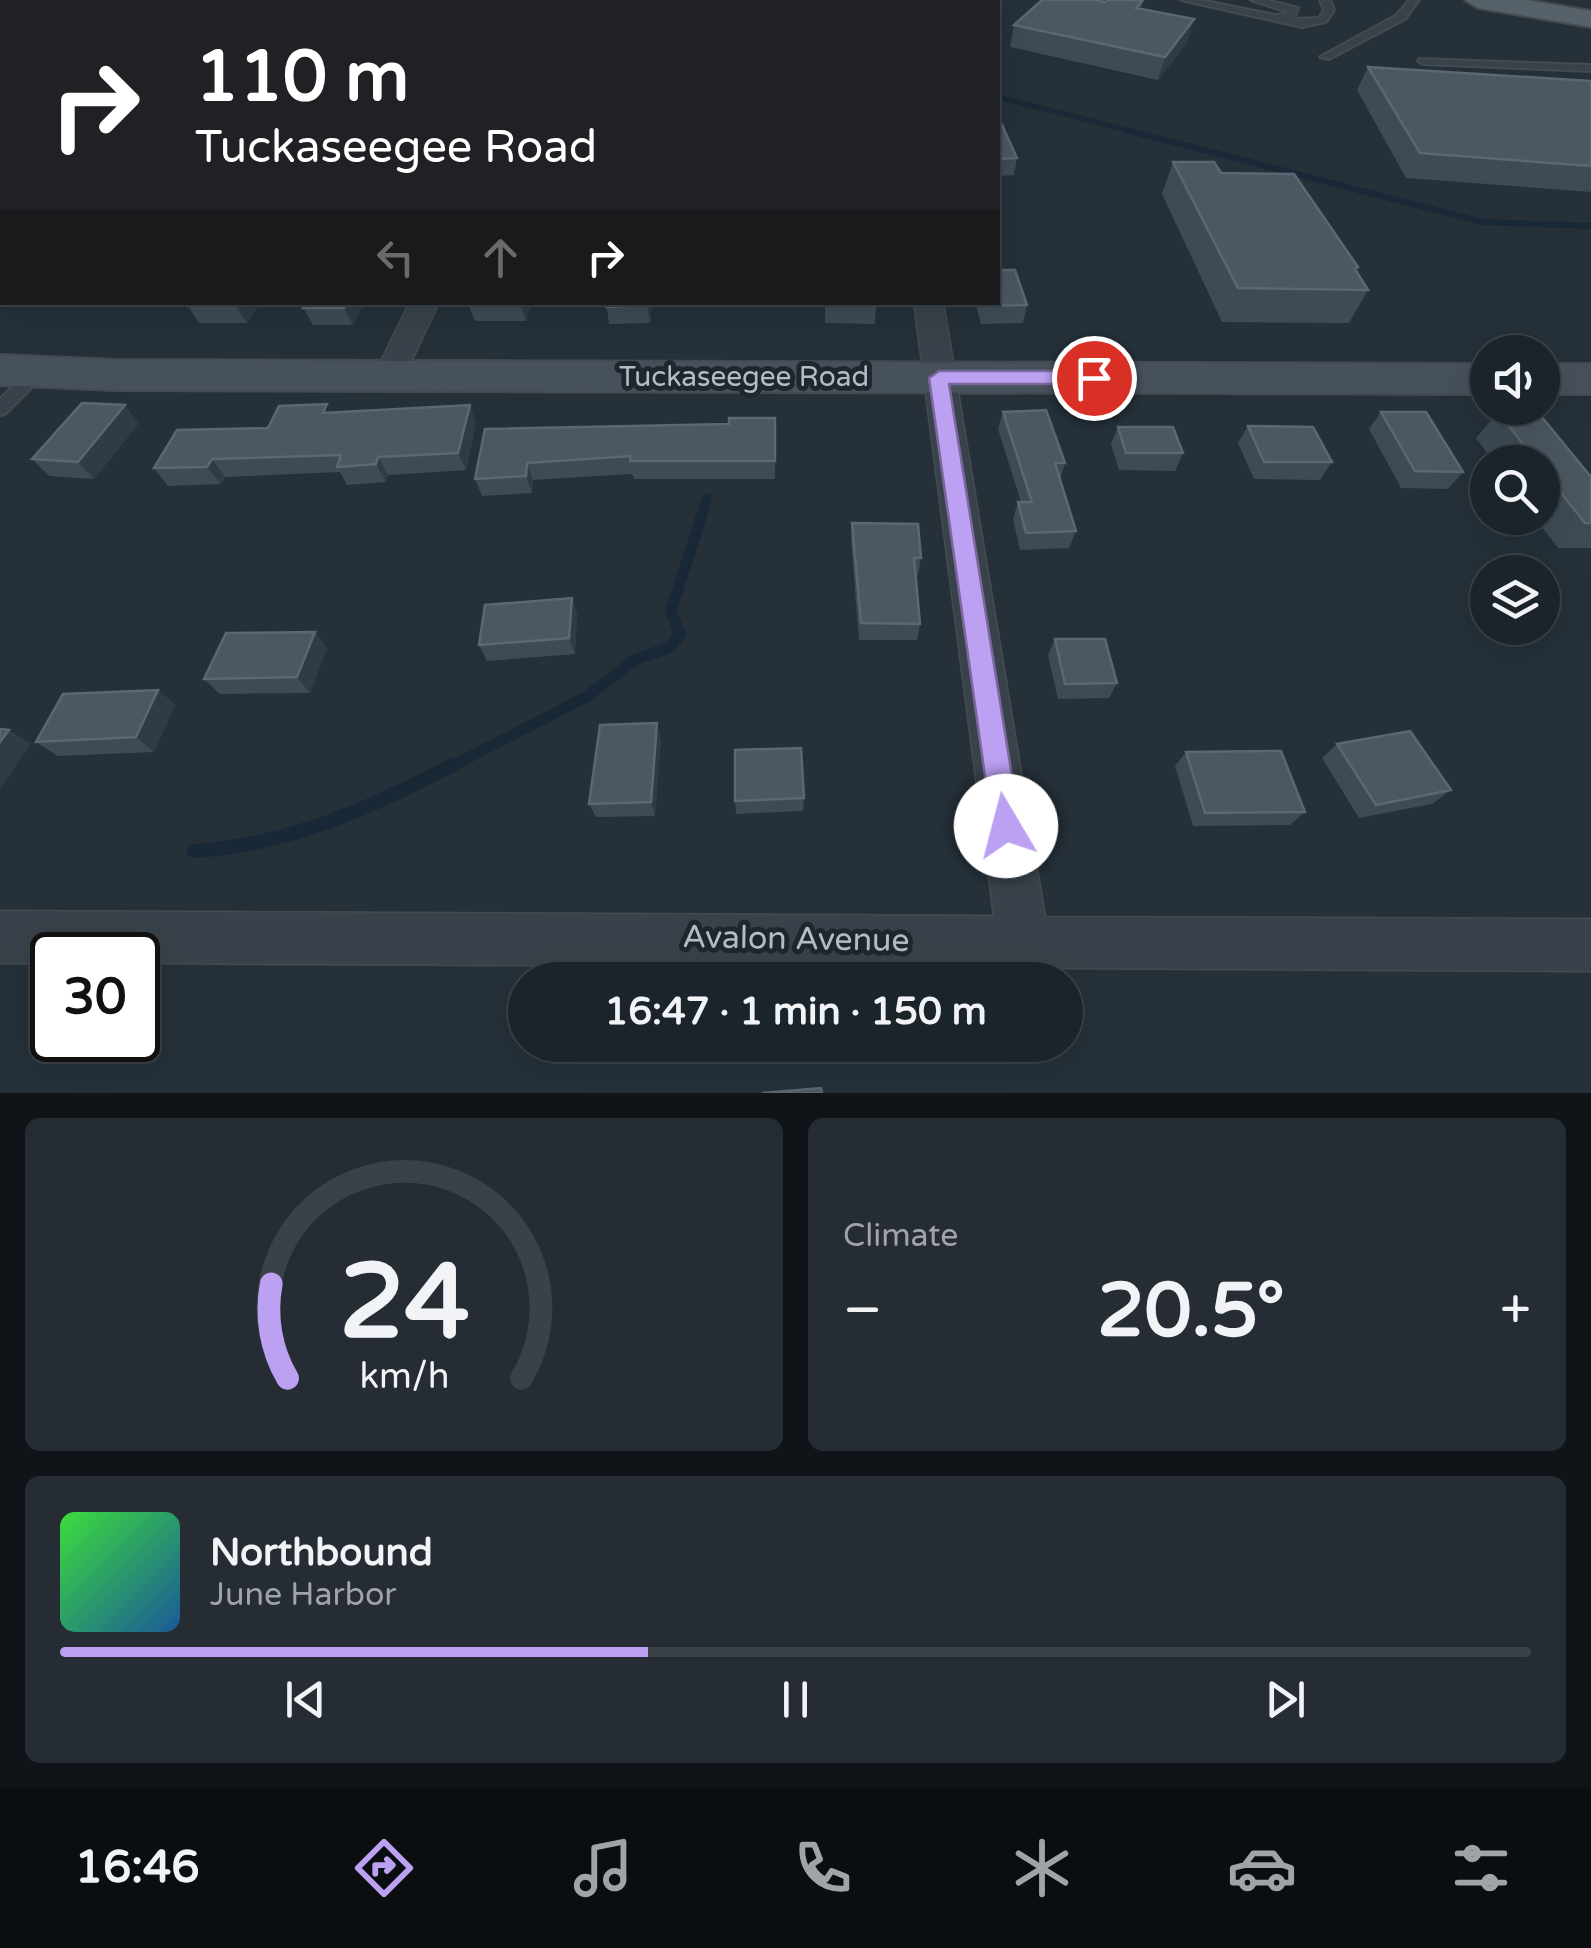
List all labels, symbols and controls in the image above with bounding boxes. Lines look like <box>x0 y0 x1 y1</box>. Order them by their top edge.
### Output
text: 110 m <box>195 36 409 120</box>
icon: right <box>30 40 160 170</box>
text: Tuckaseegee Road <box>195 121 597 175</box>
icon: left <box>368 230 423 285</box>
icon: ahead <box>473 230 528 285</box>
icon: right <box>578 230 633 285</box>
map controls <box>1470 335 1560 645</box>
button: sound <box>1470 335 1560 425</box>
pin <box>1052 336 1137 421</box>
icon: arrive <box>1067 351 1122 406</box>
street label: Tuckaseegee Road <box>619 360 869 394</box>
button: search <box>1470 445 1560 535</box>
button: layers <box>1470 555 1560 645</box>
position arrow <box>954 774 1058 878</box>
street label: Avalon Avenue <box>682 918 910 960</box>
speed limit sign: 30 <box>30 932 160 1062</box>
text: 16:47 · 1 min · 150 m <box>604 989 987 1035</box>
text: Climate <box>843 1217 958 1255</box>
text: 24 <box>339 1241 469 1366</box>
text: 20.5° <box>1097 1266 1285 1356</box>
text: − <box>843 1278 882 1344</box>
text: + <box>1500 1278 1531 1344</box>
text: km/h <box>359 1355 449 1398</box>
text: Northbound <box>210 1530 433 1576</box>
text: June Harbor <box>210 1576 397 1614</box>
icon: previous <box>278 1672 333 1727</box>
icon: pause <box>768 1672 823 1727</box>
icon: next <box>1258 1672 1313 1727</box>
icon: directions <box>349 1833 419 1903</box>
icon: music <box>568 1833 638 1903</box>
icon: phone <box>788 1833 858 1903</box>
icon: climate <box>1007 1833 1077 1903</box>
icon: car <box>1227 1833 1297 1903</box>
icon: filters <box>1446 1833 1516 1903</box>
text: 16:46 <box>75 1841 199 1895</box>

